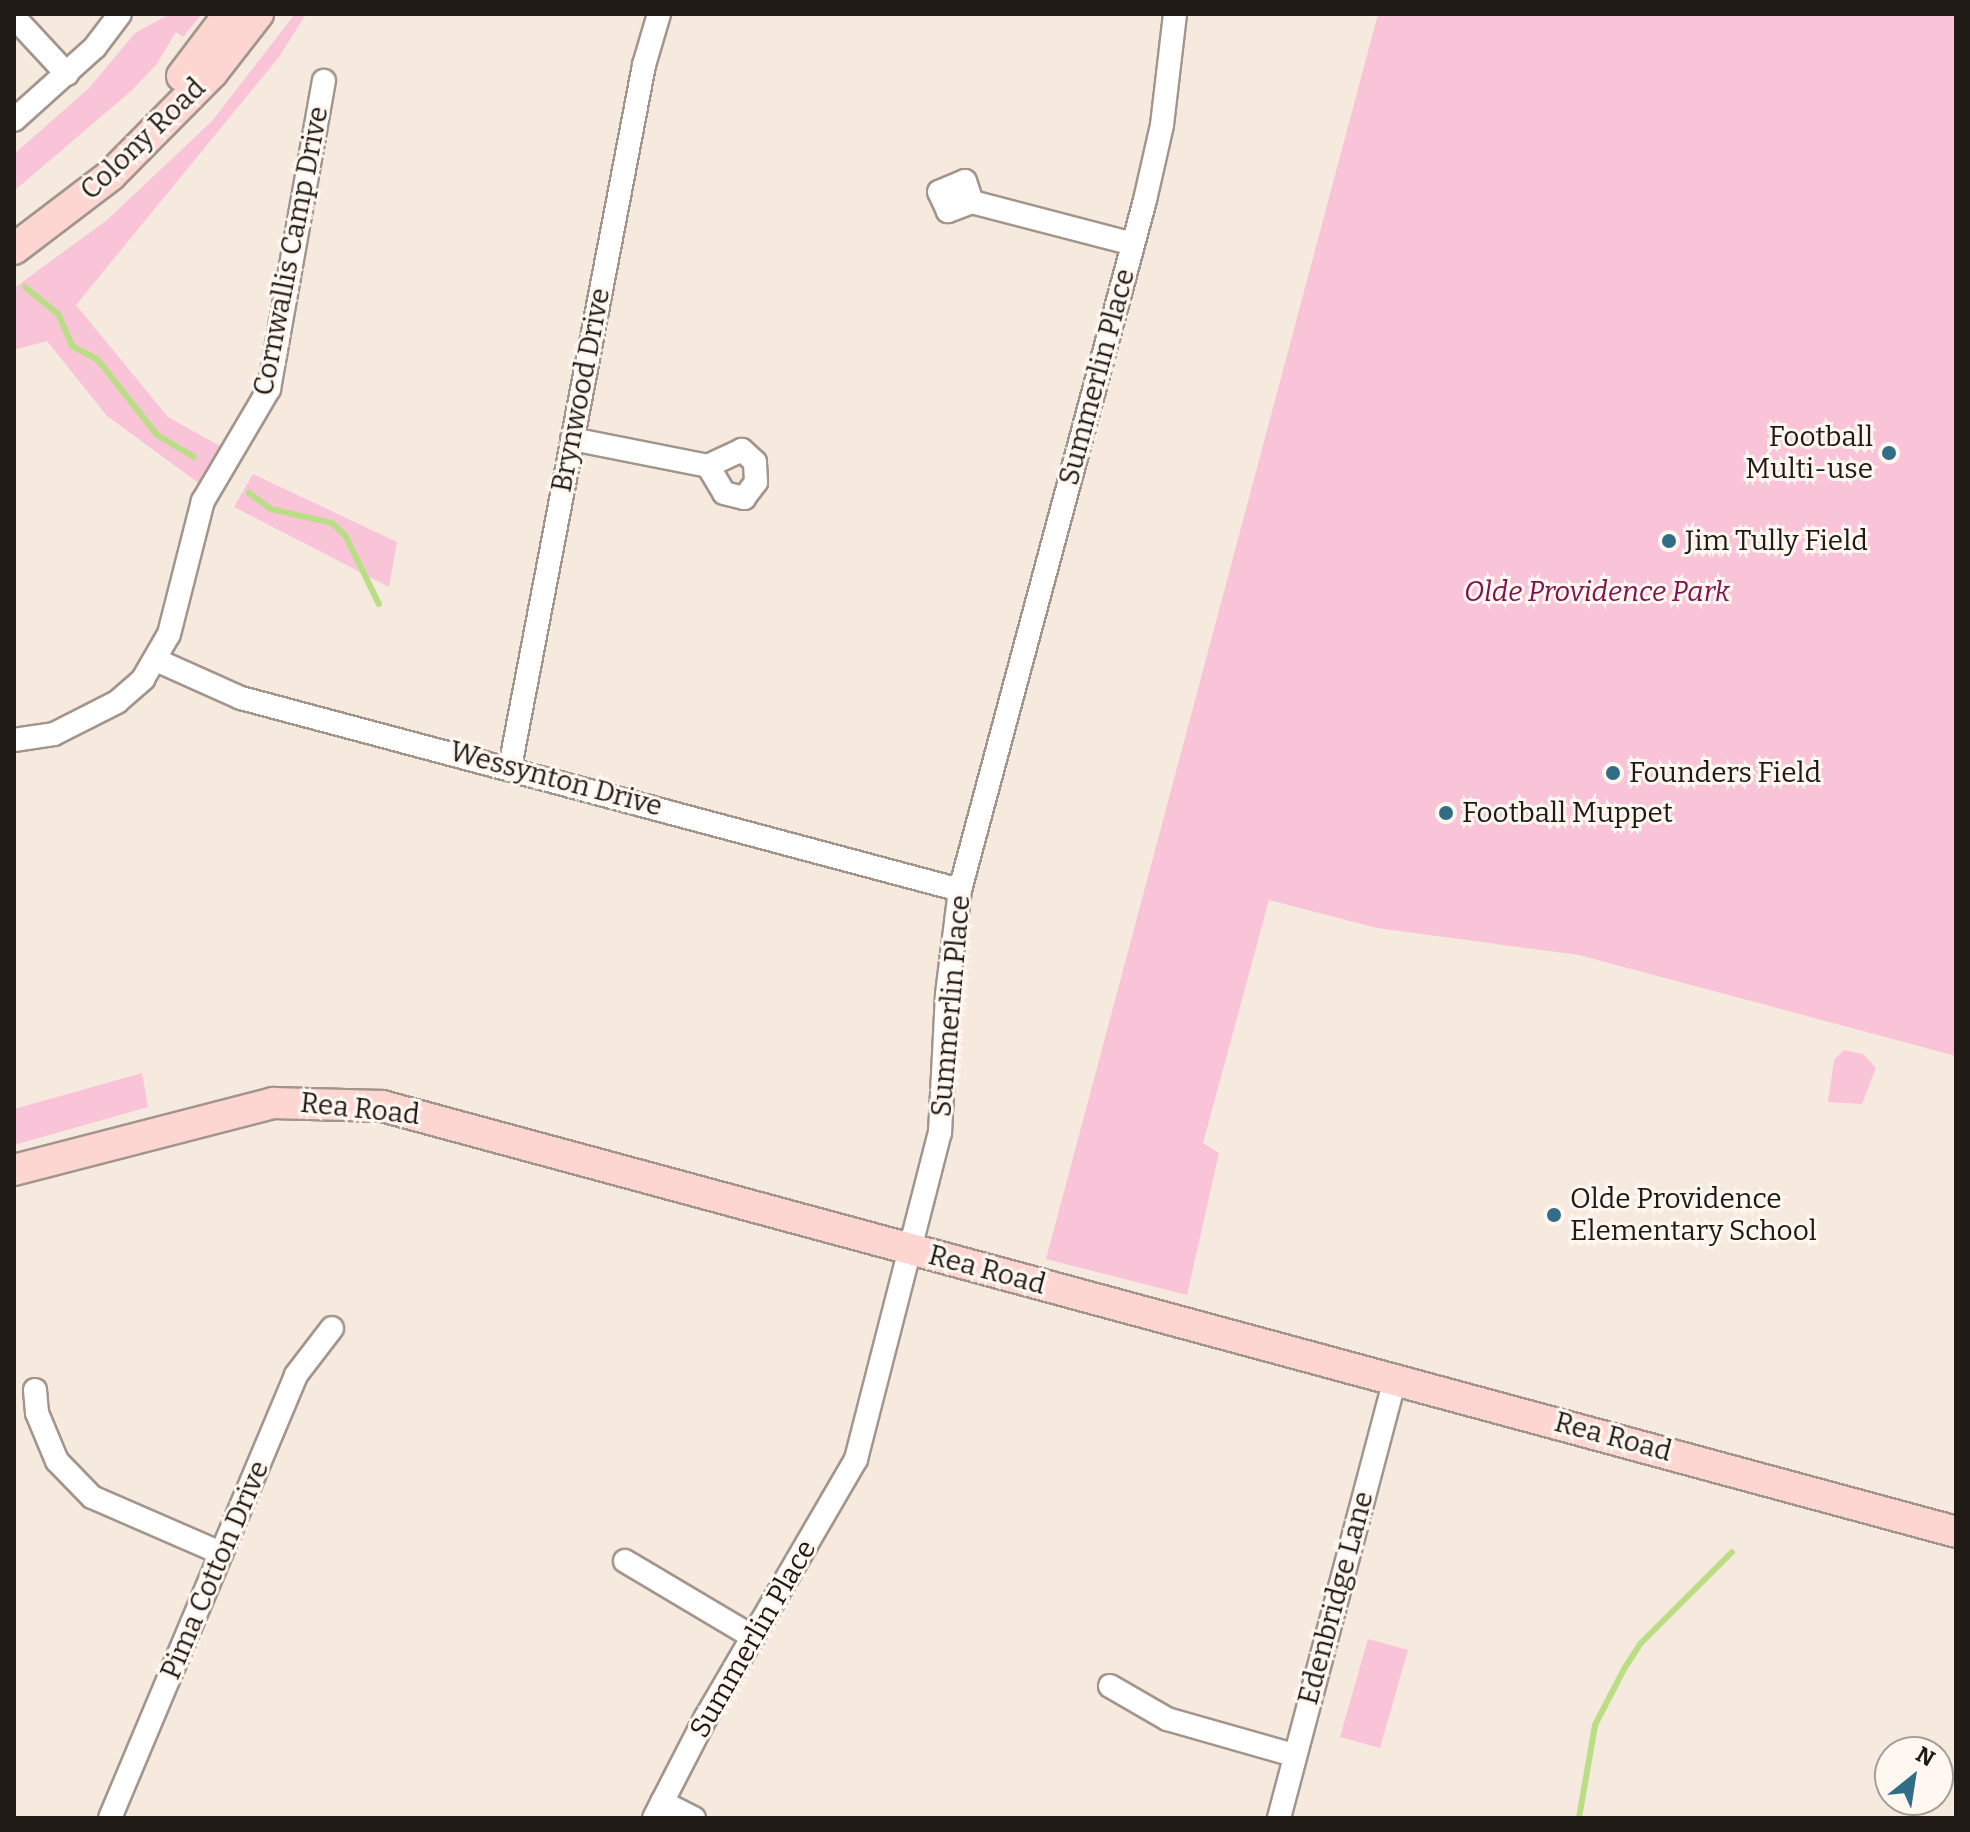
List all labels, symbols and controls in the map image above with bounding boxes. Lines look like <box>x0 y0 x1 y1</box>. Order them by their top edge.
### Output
street label: Colony Road <box>74 71 212 207</box>
street label: Cornwallis Camp Drive <box>246 104 336 398</box>
street label: Summerlin Place <box>1052 265 1142 489</box>
street label: Brynwood Drive <box>545 285 617 495</box>
place label: Football Multi-use <box>1745 420 1873 486</box>
marker: Football Multi-use <box>1880 444 1898 462</box>
place label: Jim Tully Field <box>1685 524 1868 558</box>
marker: Jim Tully Field <box>1660 532 1678 550</box>
park label: Olde Providence Park <box>1464 575 1730 609</box>
street label: Wessynton Drive <box>446 734 666 824</box>
place label: Founders Field <box>1629 756 1821 790</box>
marker: Founders Field <box>1604 764 1622 782</box>
place label: Football Muppet <box>1462 796 1673 830</box>
marker: Football Muppet <box>1437 804 1455 822</box>
street label: Summerlin Place <box>925 894 977 1118</box>
street label: Rea Road <box>299 1086 421 1132</box>
place label: Olde Providence Elementary School <box>1570 1182 1817 1248</box>
marker: Olde Providence Elementary School <box>1545 1206 1563 1224</box>
street label: Rea Road <box>925 1238 1049 1302</box>
street label: Rea Road <box>1551 1405 1675 1469</box>
street label: Pima Cotton Drive <box>154 1456 276 1684</box>
street label: Edenbridge Lane <box>1291 1488 1381 1708</box>
street label: Summerlin Place <box>683 1534 823 1744</box>
north arrow <box>1874 1736 1954 1816</box>
text: N <box>1911 1741 1939 1772</box>

